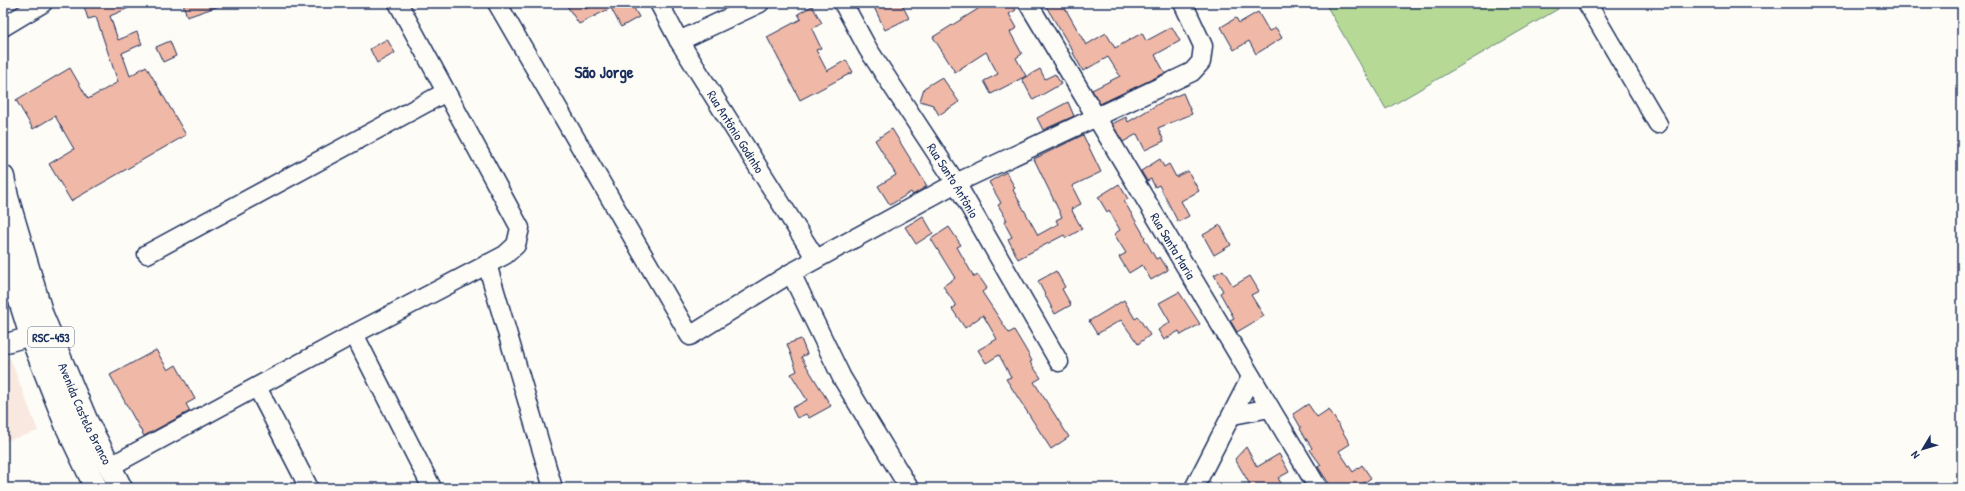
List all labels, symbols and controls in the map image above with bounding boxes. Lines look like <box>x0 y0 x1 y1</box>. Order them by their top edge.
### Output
district label: São Jorge <box>574 60 634 84</box>
street label: Rua Antônio Godinho <box>703 87 769 176</box>
street label: Rua Santo Antônio <box>923 139 983 221</box>
street label: Rua Santa Maria <box>1146 209 1200 283</box>
road number: RSC-453 <box>28 327 74 347</box>
street label: Avenida Castelo Branco <box>54 360 116 468</box>
north arrow <box>1903 429 1943 469</box>
text: N <box>1908 448 1922 462</box>

